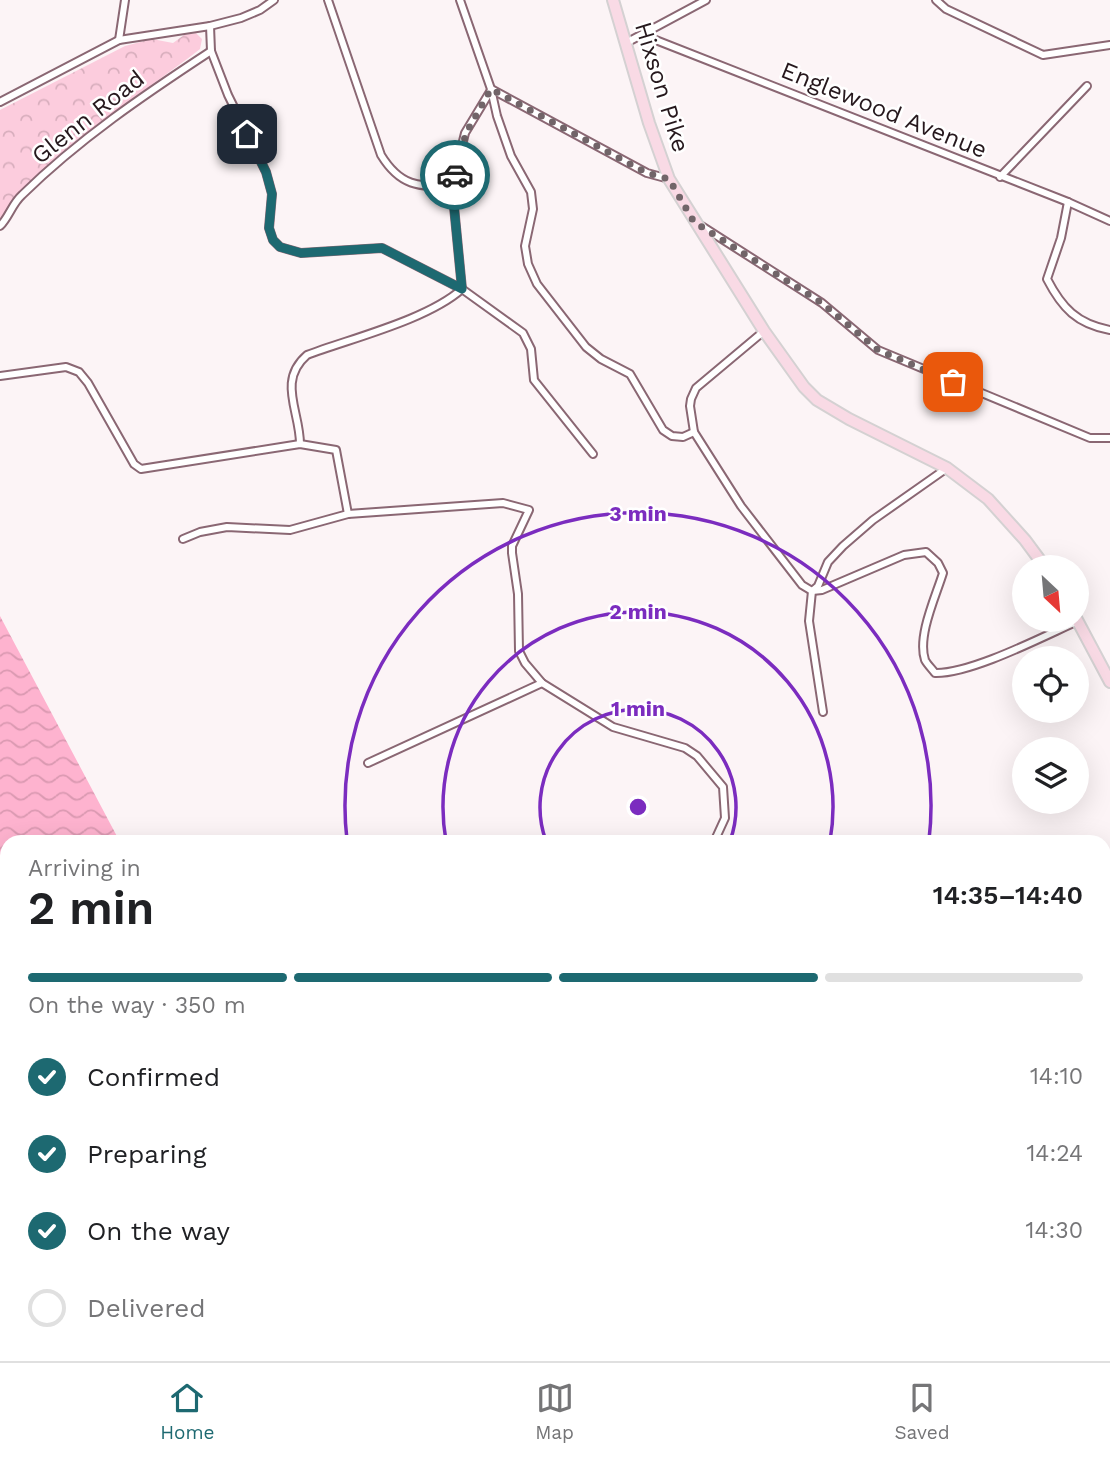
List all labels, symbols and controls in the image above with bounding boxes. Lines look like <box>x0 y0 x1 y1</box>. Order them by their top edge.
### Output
street label: Hixson Pike <box>629 19 695 155</box>
street label: Englewood Avenue <box>777 56 991 164</box>
street label: Glenn Road <box>26 64 150 170</box>
pin <box>217 104 277 164</box>
icon: home <box>228 115 266 153</box>
courier <box>420 140 490 210</box>
icon: car <box>436 156 474 194</box>
pin <box>923 352 983 412</box>
icon: bag <box>934 363 972 401</box>
text: 3 min <box>609 501 667 526</box>
north arrow <box>1012 555 1088 632</box>
map controls <box>1012 555 1089 814</box>
text: 2 min <box>609 599 667 624</box>
button: locate <box>1012 646 1089 723</box>
text: 1 min <box>611 696 665 721</box>
button: layers <box>1012 737 1089 814</box>
centre of rings <box>626 795 650 819</box>
text: Arriving in <box>28 855 141 882</box>
text: 14:35–14:40 <box>933 880 1083 910</box>
text: 2 min <box>28 881 154 935</box>
text: On the way · 350 m <box>28 992 246 1019</box>
icon: check <box>28 1058 66 1096</box>
text: Confirmed <box>87 1062 220 1092</box>
text: 14:10 <box>1030 1063 1083 1090</box>
icon: check <box>28 1135 66 1173</box>
text: Preparing <box>87 1139 207 1169</box>
text: 14:24 <box>1026 1140 1083 1167</box>
icon: check <box>28 1212 66 1250</box>
text: On the way <box>87 1216 230 1246</box>
text: 14:30 <box>1025 1217 1083 1244</box>
text: Delivered <box>87 1293 206 1323</box>
tab: Home <box>160 1379 215 1444</box>
tab: Map <box>535 1379 574 1444</box>
tab: Saved <box>894 1379 950 1444</box>

